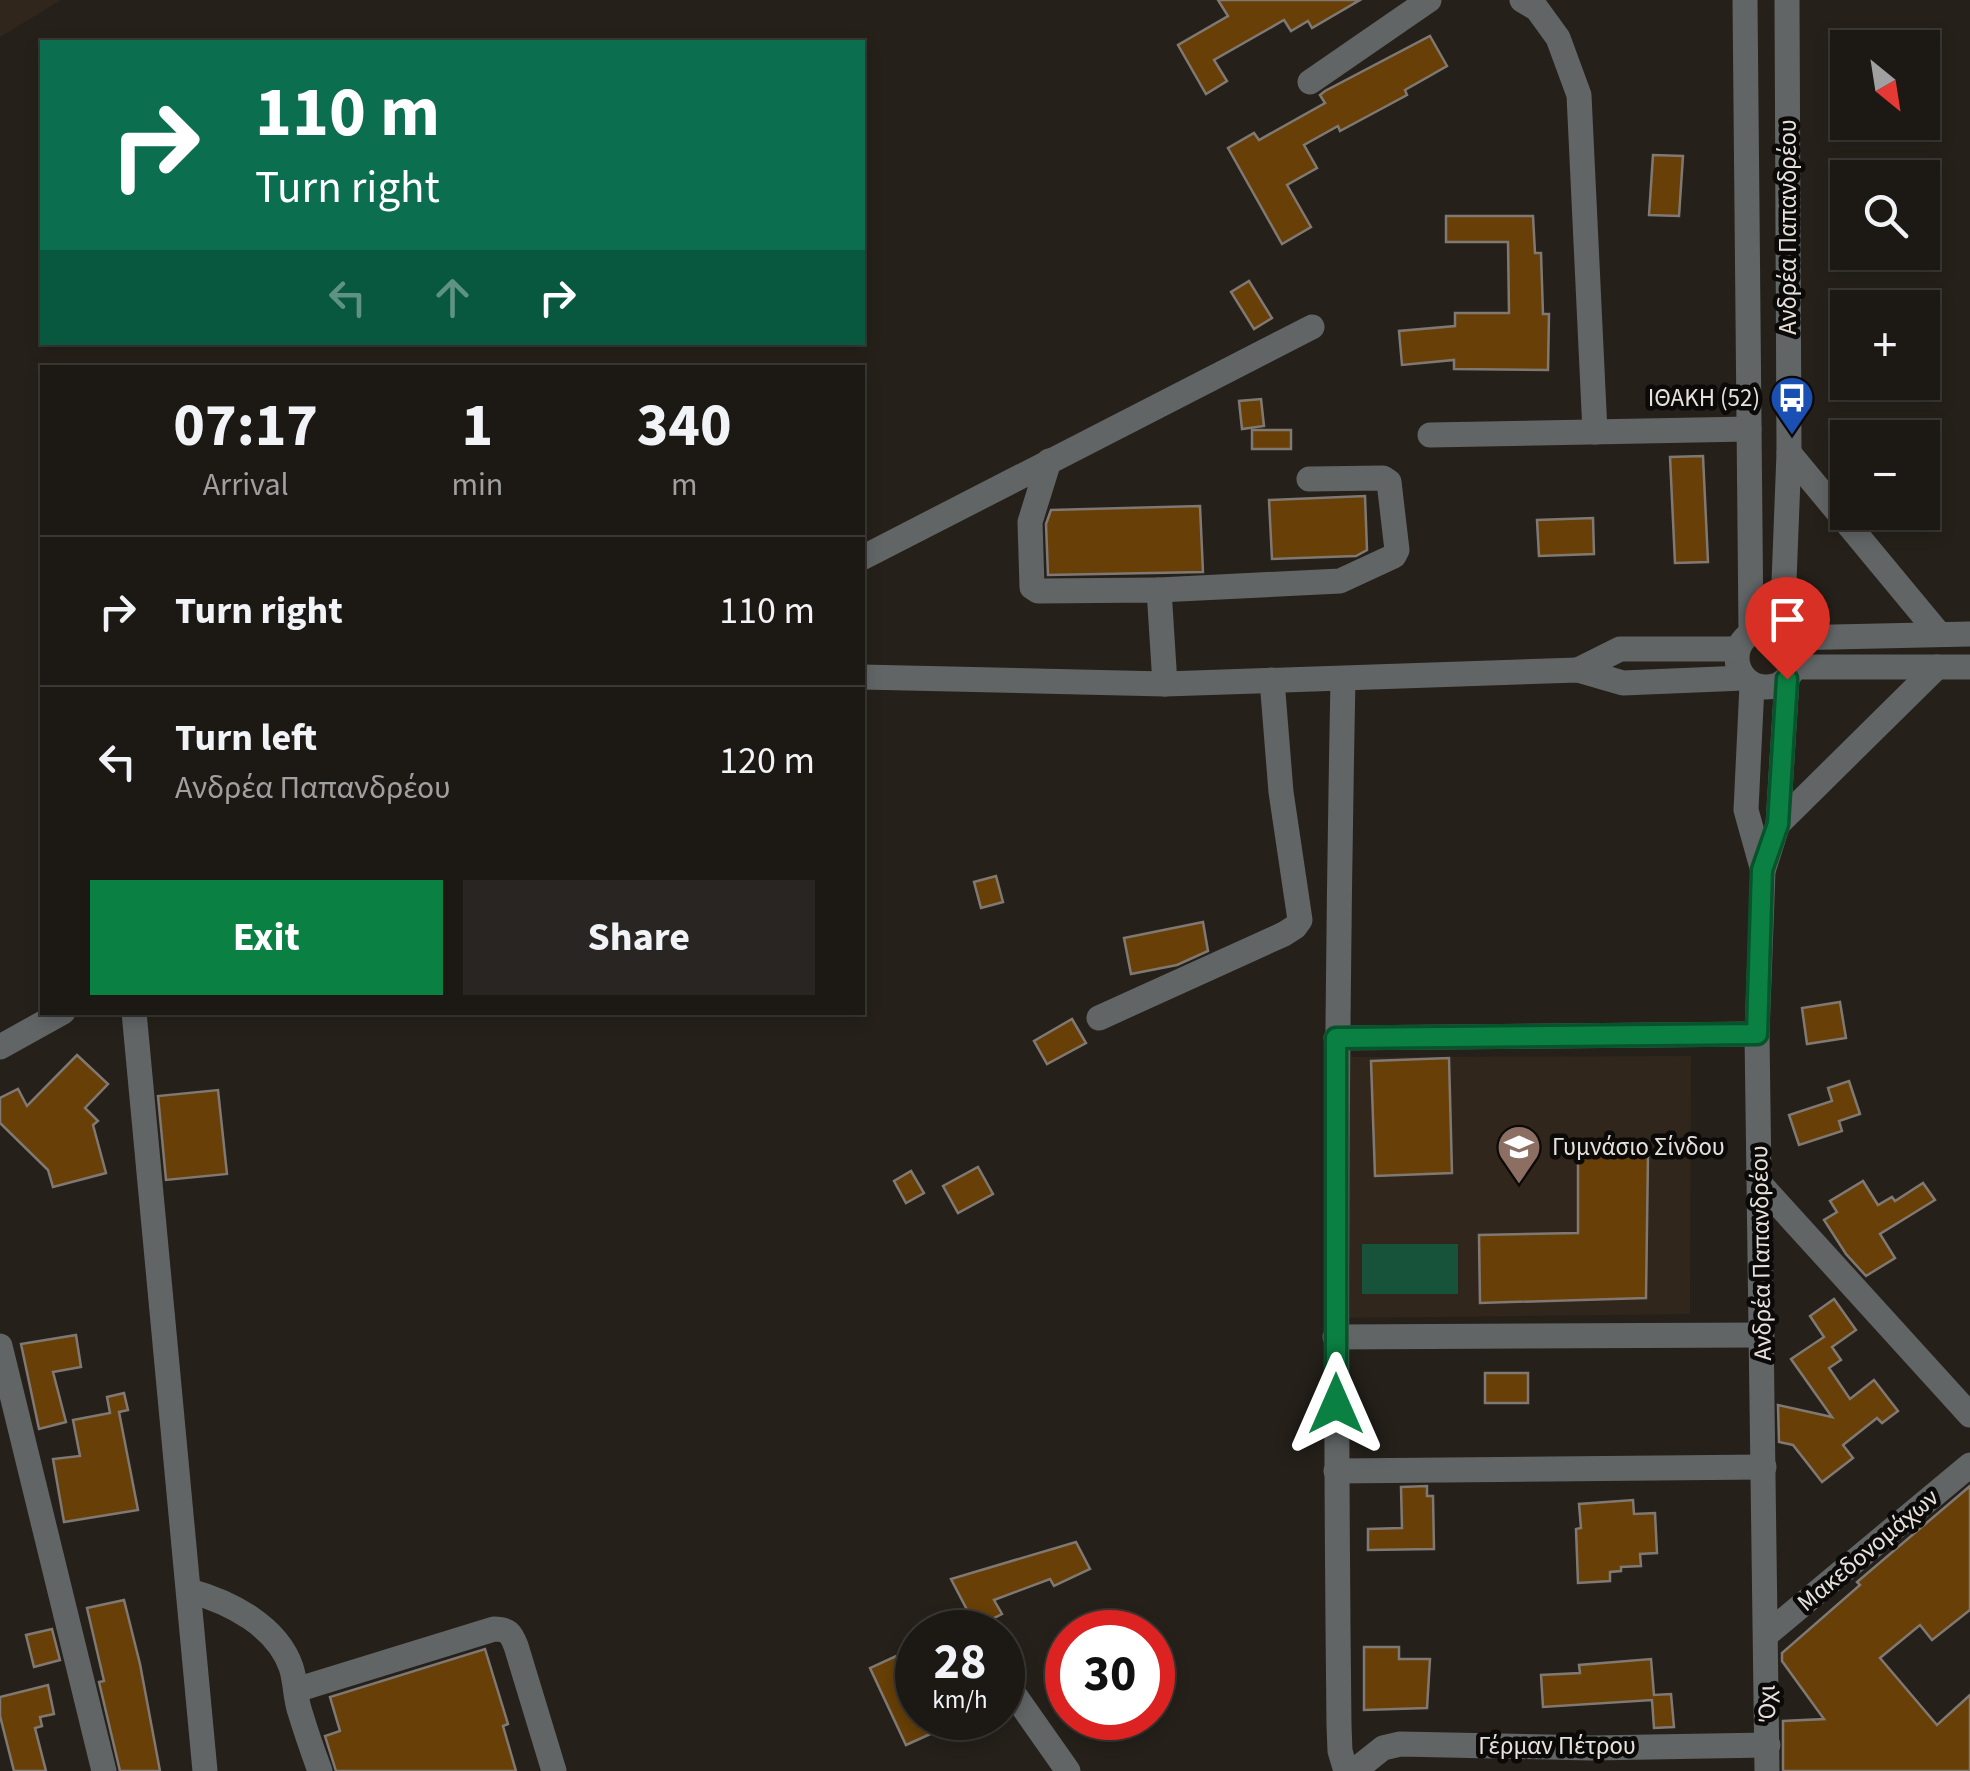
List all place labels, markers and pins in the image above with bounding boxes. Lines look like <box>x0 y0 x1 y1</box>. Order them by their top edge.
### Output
bus stop icon: ΙΘΑΚΗ (52) <box>1769 375 1815 436</box>
place label: ΙΘΑΚΗ (52) <box>1648 380 1760 416</box>
pin <box>1745 577 1830 680</box>
school or university icon: Γυμνάσιο Σίνδου <box>1496 1124 1542 1185</box>
place label: Γυμνάσιο Σίνδου <box>1552 1129 1725 1165</box>

